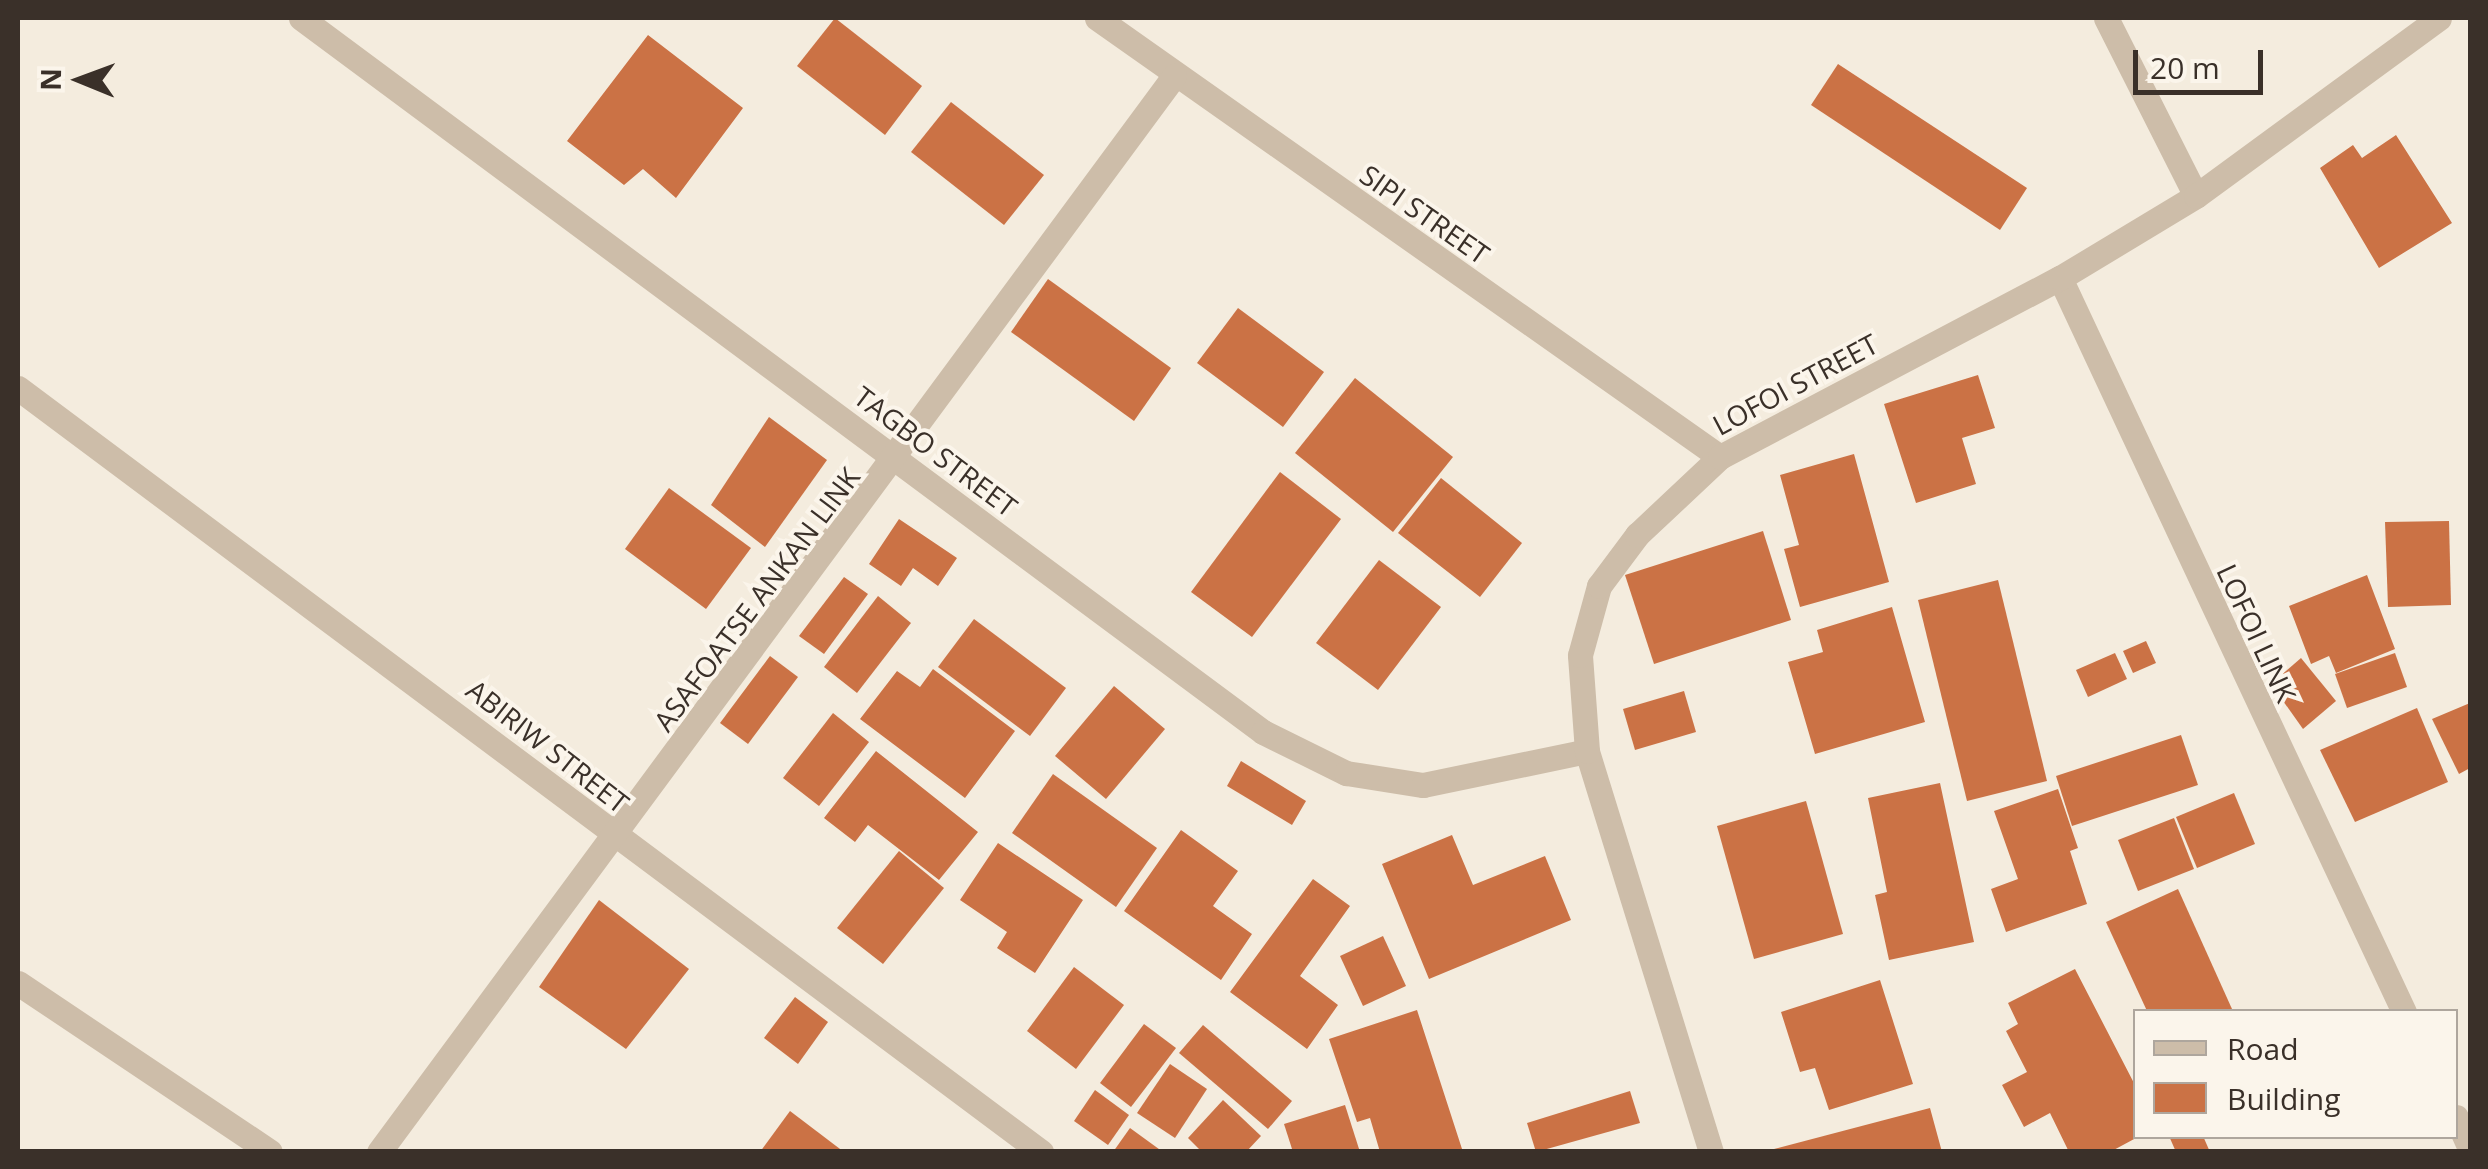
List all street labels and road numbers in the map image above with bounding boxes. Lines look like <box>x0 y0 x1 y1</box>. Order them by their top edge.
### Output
street label: SIPI STREET <box>1354 157 1496 271</box>
street label: LOFOI STREET <box>1707 326 1883 442</box>
street label: TAGBO STREET <box>848 379 1024 523</box>
street label: ASAFOATSE ANKAN LINK <box>646 461 866 737</box>
street label: LOFOI LINK <box>2210 559 2304 707</box>
street label: ABIRIW STREET <box>460 672 636 820</box>

